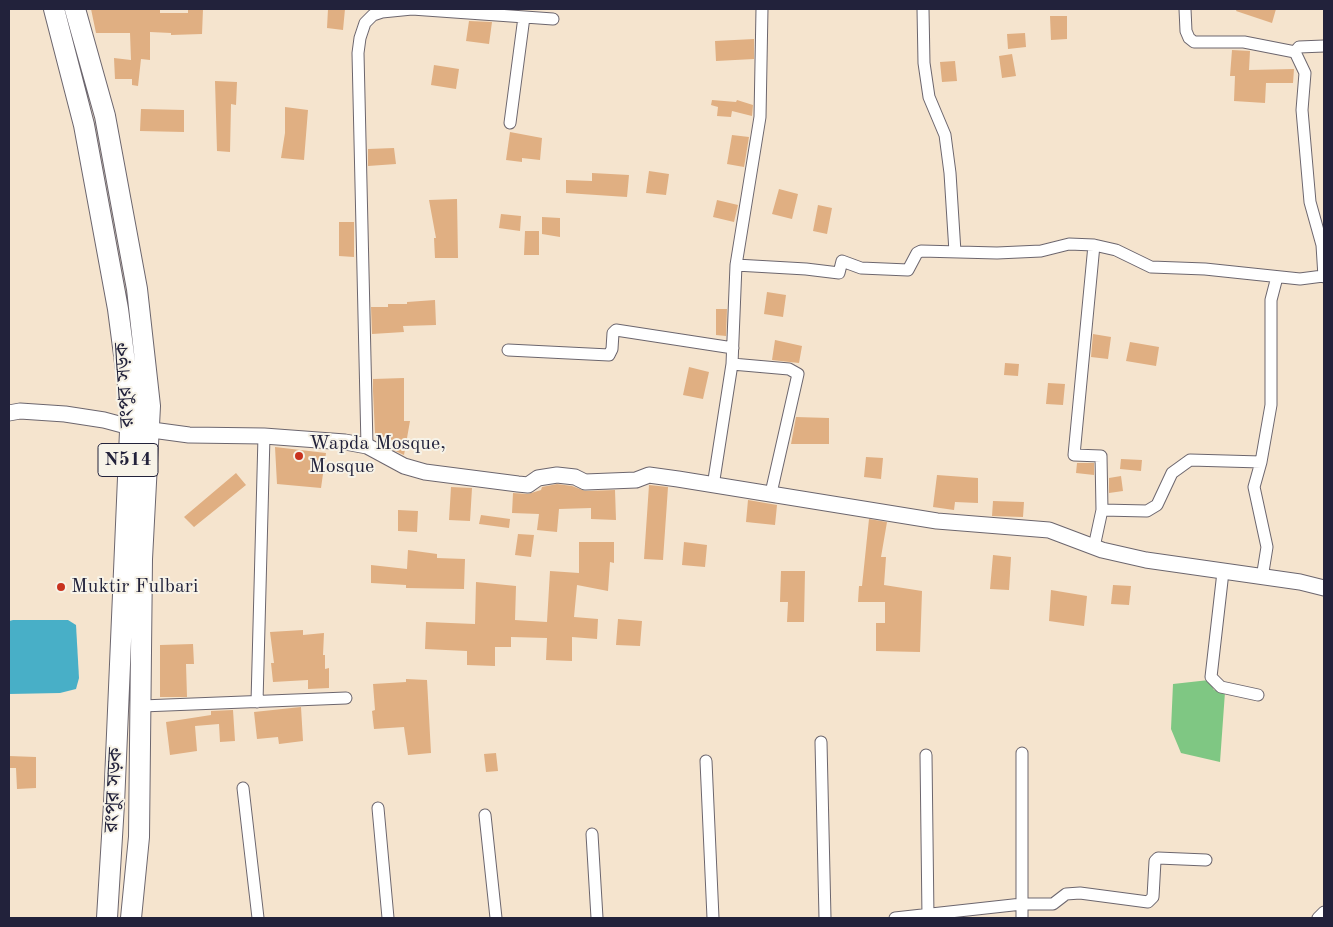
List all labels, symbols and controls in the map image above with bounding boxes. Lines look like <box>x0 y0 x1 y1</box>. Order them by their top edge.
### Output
street label: রংপুর সড়ক <box>110 342 140 428</box>
place label: Wapda Mosque, Mosque <box>309 432 446 479</box>
road number: N514 <box>98 444 158 476</box>
marker: Wapda Mosque, Mosque <box>293 450 305 462</box>
place label: Muktir Fulbari <box>71 575 198 599</box>
marker: Muktir Fulbari <box>55 581 67 593</box>
street label: রংপুর সড়ক <box>100 747 128 833</box>

